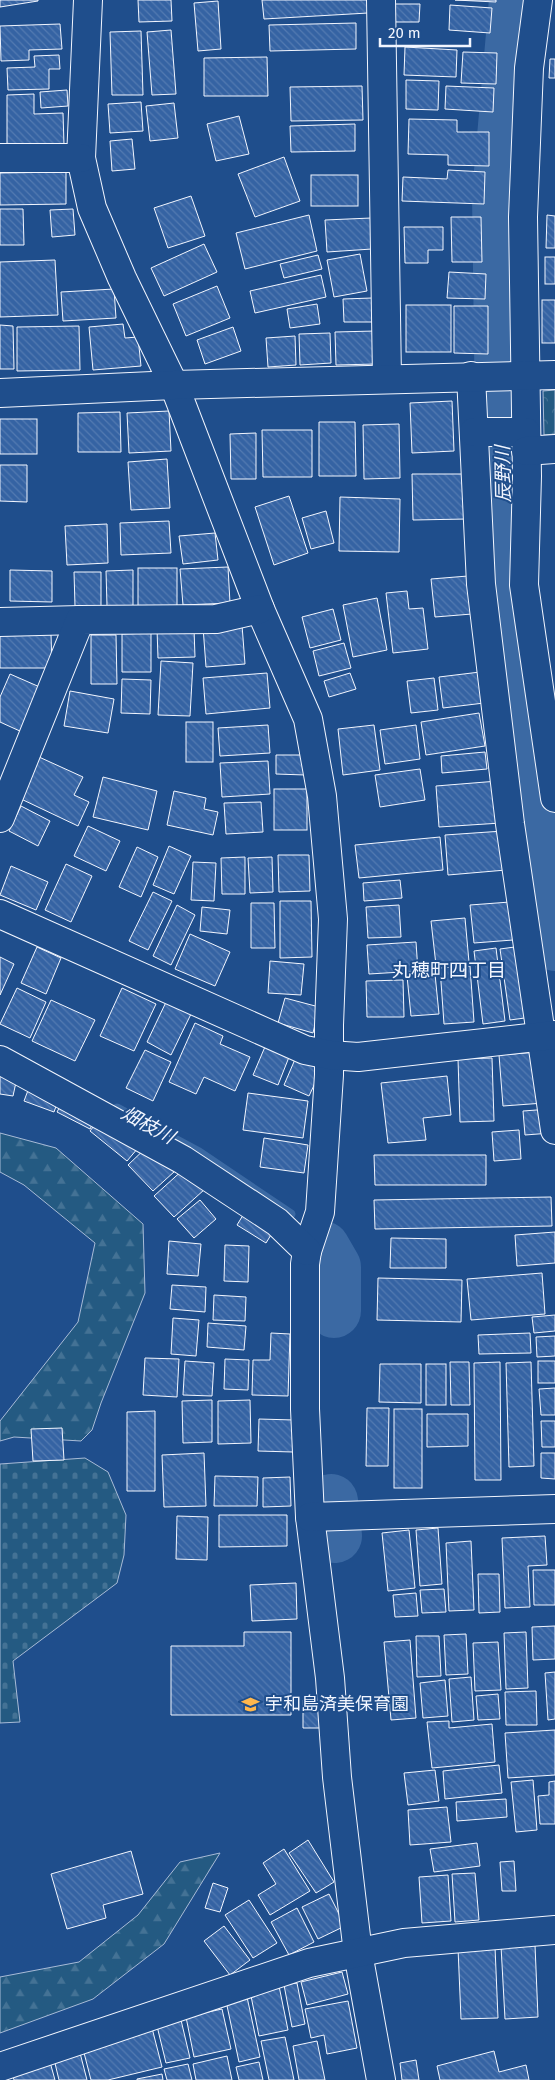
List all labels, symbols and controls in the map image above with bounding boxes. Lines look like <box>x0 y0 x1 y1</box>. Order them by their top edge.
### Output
scale bar <box>380 15 470 47</box>
text: 20 m <box>388 24 421 42</box>
water label: 辰野川 <box>491 443 515 503</box>
district label: 丸穂町四丁目 <box>392 959 506 982</box>
water label: 畑枝川 <box>117 1101 180 1149</box>
place label: 宇和島済美保育園 <box>265 1693 409 1715</box>
school or university icon: 宇和島済美保育園 <box>241 1694 261 1714</box>

